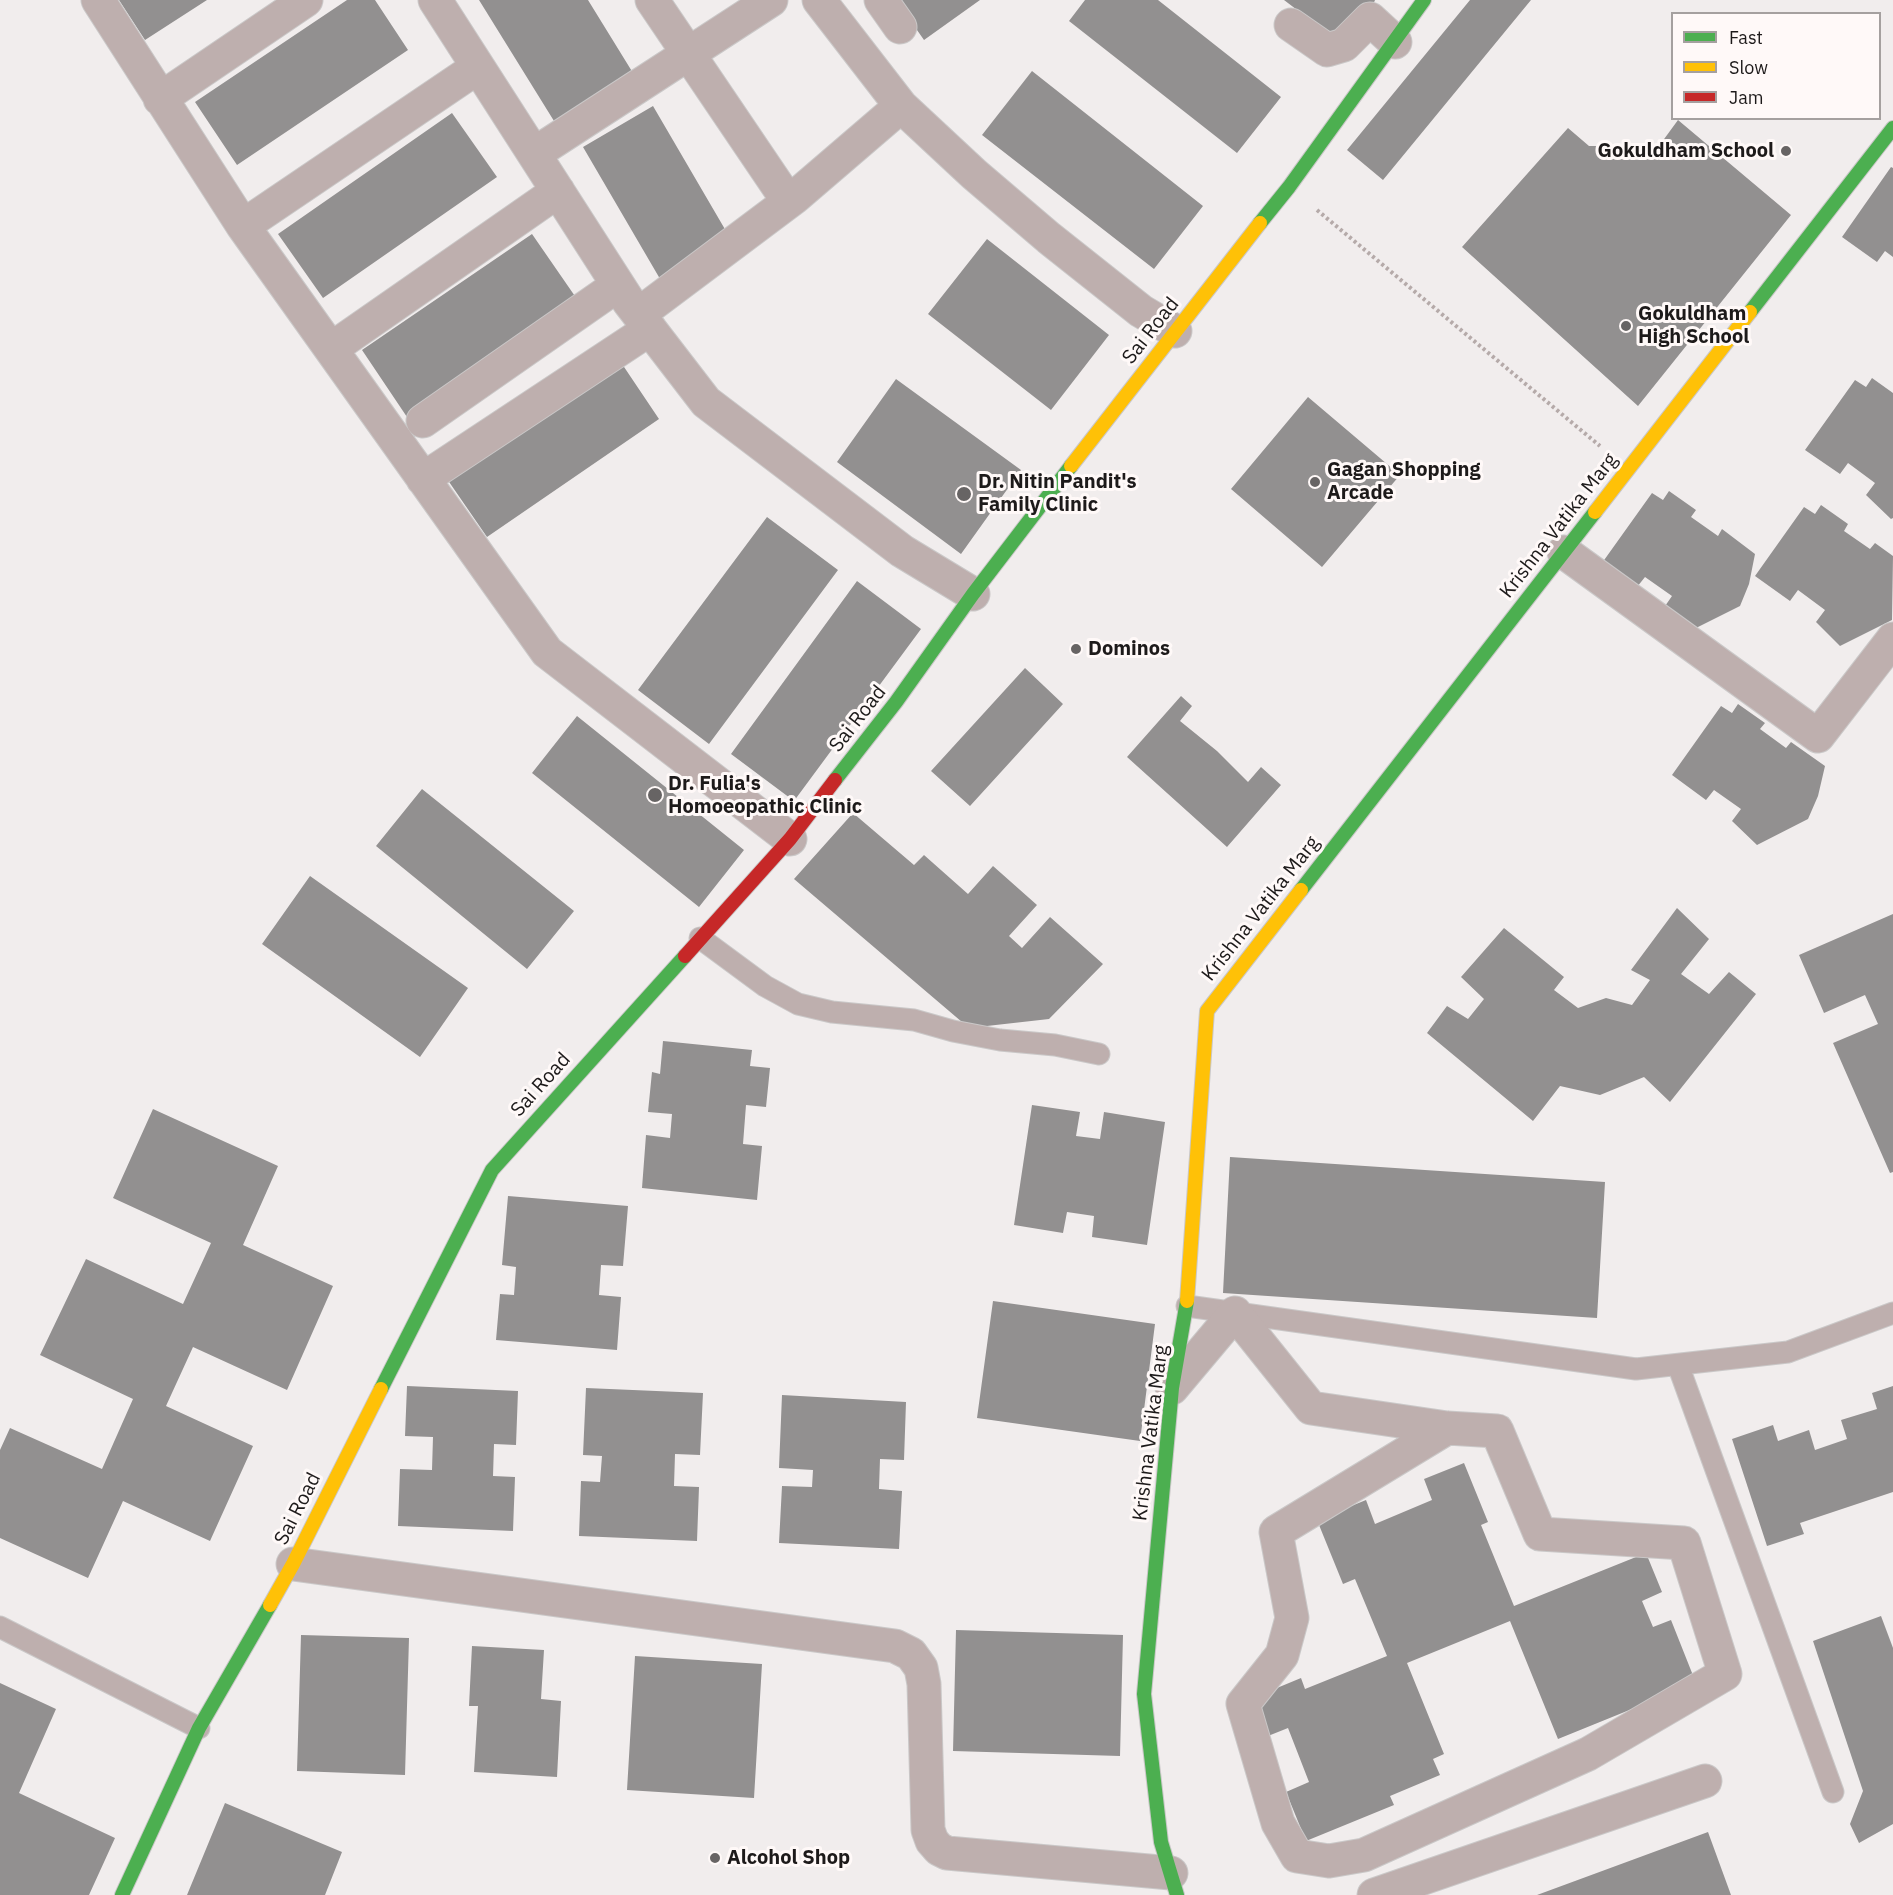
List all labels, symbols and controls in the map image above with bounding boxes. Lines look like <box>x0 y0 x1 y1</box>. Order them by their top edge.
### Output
legend <box>1671 12 1881 120</box>
text: Fast <box>1729 26 1763 49</box>
text: Slow <box>1729 56 1768 79</box>
text: Jam <box>1729 86 1764 109</box>
place label: Gokuldham School <box>1598 139 1774 163</box>
marker: Gokuldham School <box>1779 144 1793 158</box>
street label: Sai Road <box>1118 293 1184 369</box>
place label: Gokuldham High School <box>1638 302 1749 349</box>
marker: Gokuldham High School <box>1619 319 1633 333</box>
street label: Krishna Vatika Marg <box>1495 449 1623 603</box>
place label: Gagan Shopping Arcade <box>1327 458 1480 505</box>
place label: Dr. Nitin Pandit's Family Clinic <box>978 470 1137 517</box>
marker: Gagan Shopping Arcade <box>1308 475 1322 489</box>
marker: Dr. Nitin Pandit's Family Clinic <box>955 485 973 503</box>
place label: Dominos <box>1088 637 1170 661</box>
marker: Dominos <box>1069 642 1083 656</box>
street label: Sai Road <box>825 681 891 757</box>
place label: Dr. Fulia's Homoeopathic Clinic <box>668 772 862 819</box>
marker: Dr. Fulia's Homoeopathic Clinic <box>646 786 664 804</box>
street label: Krishna Vatika Marg <box>1197 832 1325 986</box>
street label: Sai Road <box>506 1048 576 1122</box>
street label: Krishna Vatika Marg <box>1128 1344 1174 1522</box>
street label: Sai Road <box>270 1469 326 1549</box>
place label: Alcohol Shop <box>727 1846 850 1870</box>
marker: Alcohol Shop <box>708 1851 722 1865</box>

